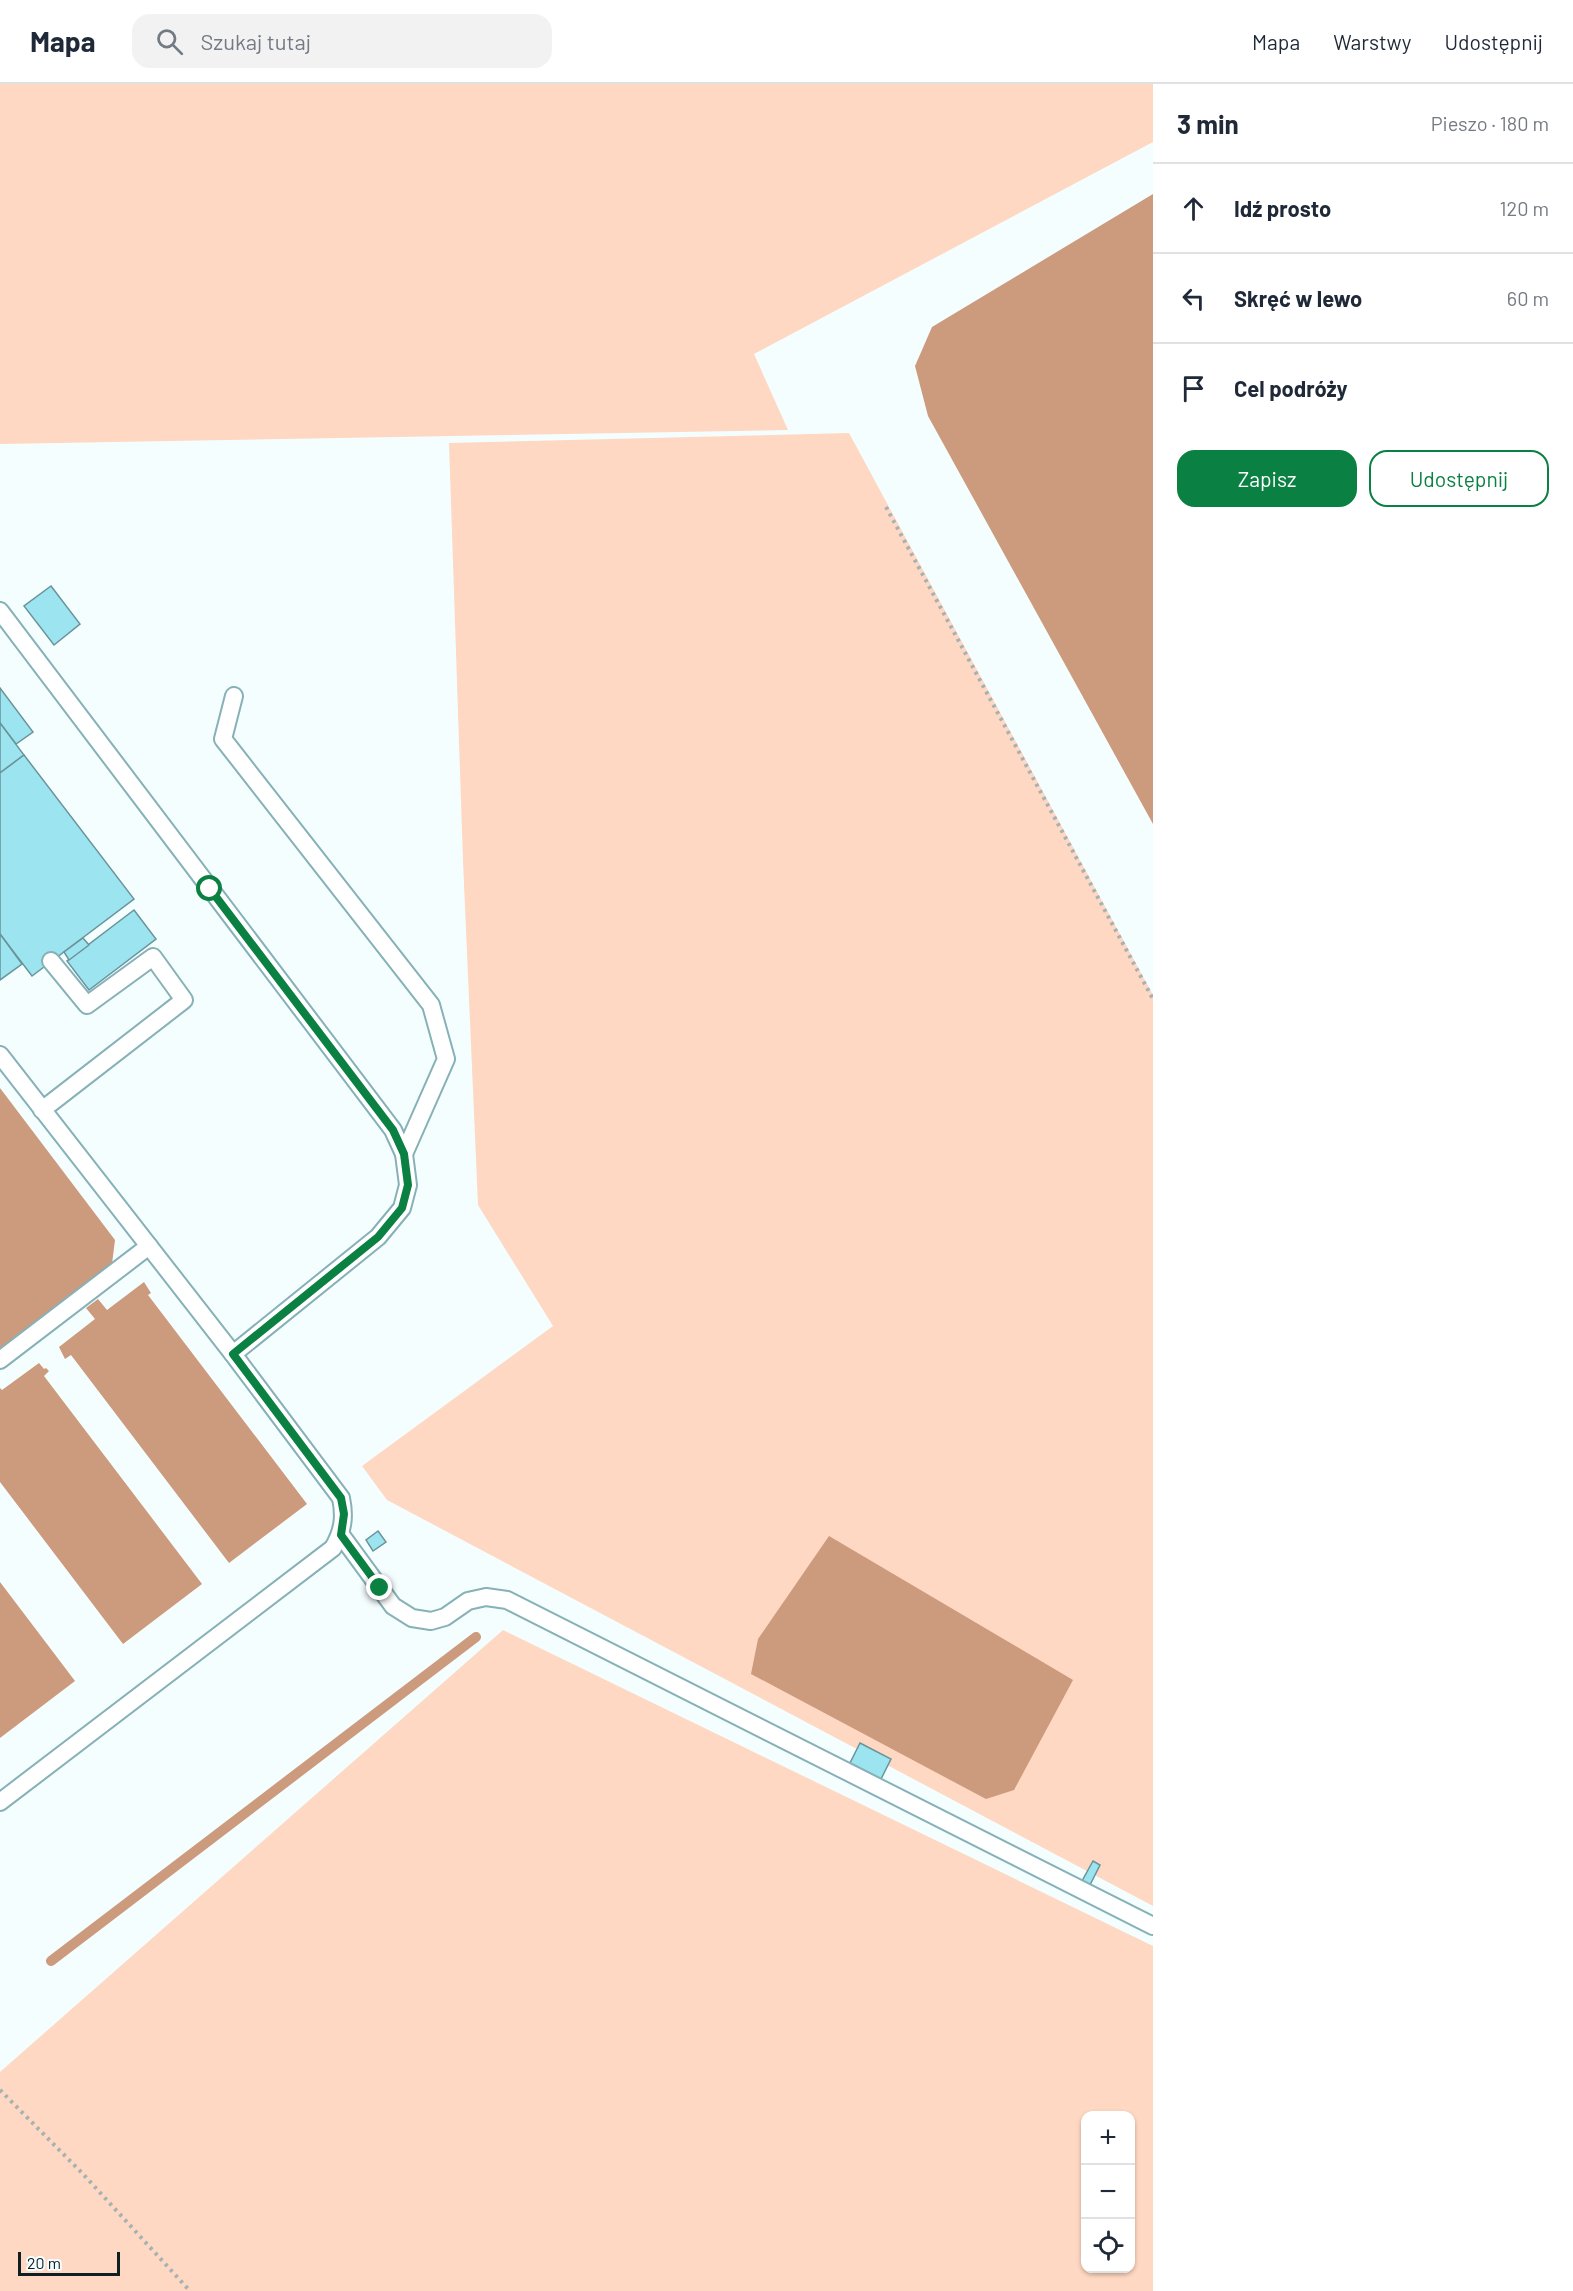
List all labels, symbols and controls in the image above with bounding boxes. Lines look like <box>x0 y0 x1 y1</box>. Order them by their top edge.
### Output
search box <box>132 14 552 68</box>
text: Mapa <box>30 24 96 58</box>
icon: search <box>153 25 186 58</box>
text: Szukaj tutaj <box>201 28 311 54</box>
text: Mapa <box>1252 29 1300 54</box>
text: Warstwy <box>1333 29 1411 54</box>
text: Udostępnij <box>1444 29 1543 54</box>
text: 3 min <box>1177 108 1239 139</box>
text: Pieszo · 180 m <box>1431 111 1549 135</box>
icon: ahead <box>1177 192 1210 225</box>
text: Idź prosto <box>1234 195 1331 221</box>
text: 120 m <box>1499 196 1549 220</box>
icon: left <box>1177 282 1210 315</box>
text: Skręć w lewo <box>1234 285 1362 311</box>
text: 60 m <box>1507 286 1549 310</box>
icon: arrive <box>1177 372 1210 405</box>
text: Cel podróży <box>1234 375 1348 401</box>
button: Zapisz <box>1177 450 1357 507</box>
button: Udostępnij <box>1369 450 1549 507</box>
route start <box>196 875 222 901</box>
route end <box>366 1574 392 1600</box>
map controls <box>1081 2111 1135 2273</box>
button: + <box>1081 2111 1135 2165</box>
button: − <box>1081 2165 1135 2219</box>
button: locate <box>1081 2219 1135 2273</box>
scale bar <box>18 2249 120 2276</box>
text: 20 m <box>27 2253 61 2272</box>

